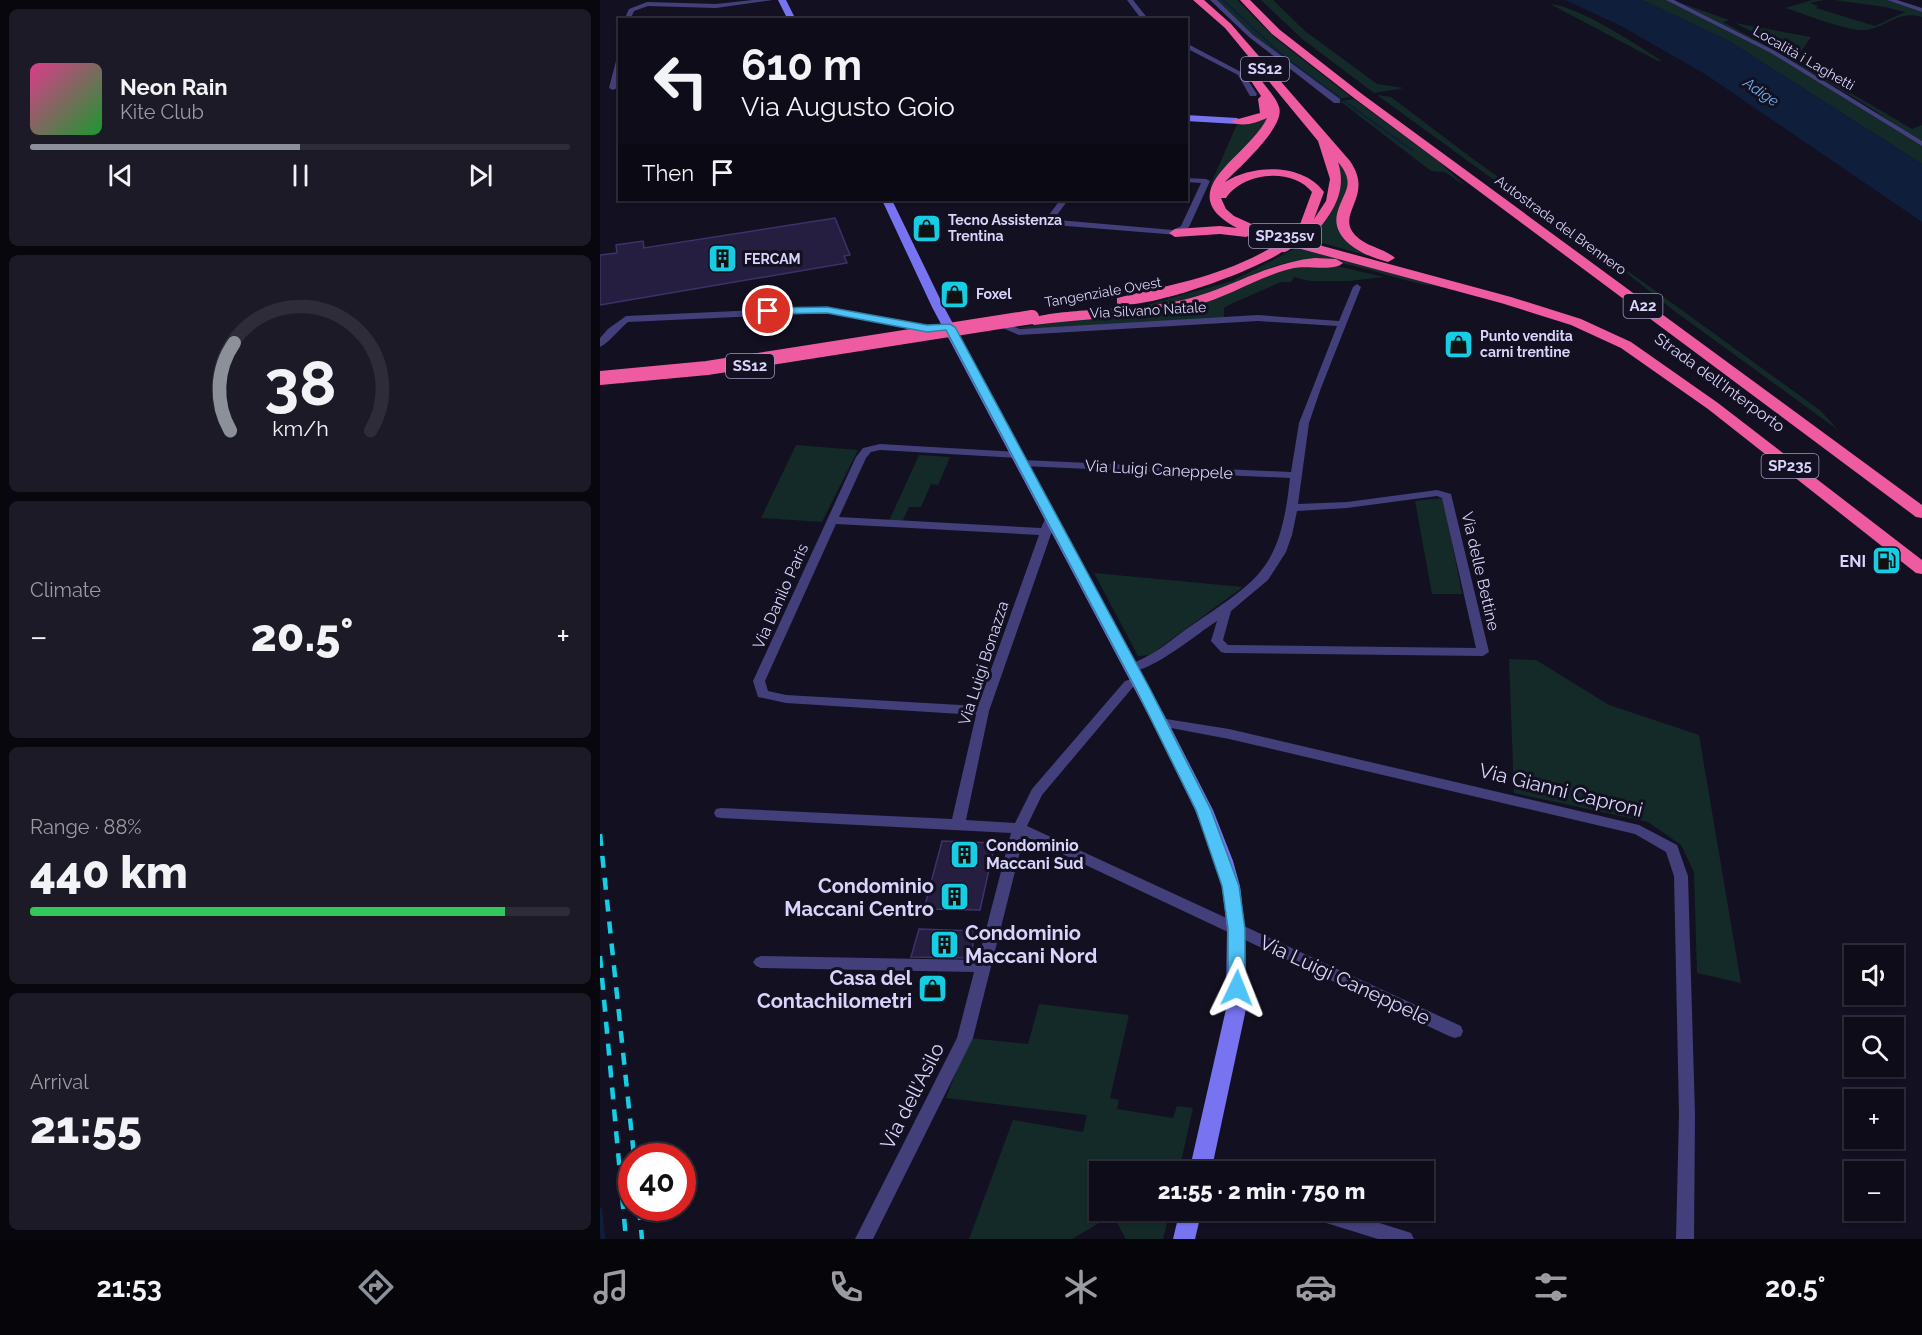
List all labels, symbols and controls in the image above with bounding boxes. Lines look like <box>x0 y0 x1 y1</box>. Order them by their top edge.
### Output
street label: Località i Laghetti <box>1751 23 1857 93</box>
text: 610 m <box>741 41 862 90</box>
icon: left <box>642 42 720 120</box>
road number: SS12 <box>1241 57 1289 81</box>
water label: Adige <box>1739 73 1782 110</box>
text: Neon Rain <box>120 74 228 100</box>
text: Via Augusto Goio <box>741 91 955 122</box>
text: Kite Club <box>120 100 204 124</box>
icon: arrive <box>706 156 739 189</box>
icon: previous <box>104 159 137 192</box>
icon: pause <box>284 159 317 192</box>
icon: next <box>464 159 497 192</box>
text: Then <box>642 160 694 186</box>
street label: Autostrada del Brennero <box>1492 172 1630 278</box>
shop icon: Tecno Assistenza Trentina <box>911 212 943 244</box>
place label: Tecno Assistenza Trentina <box>948 212 1062 244</box>
road number: SP235sv <box>1249 224 1321 248</box>
building icon: FERCAM <box>707 243 739 275</box>
place label: FERCAM <box>744 251 801 267</box>
street label: Tangenziale Ovest <box>1043 274 1163 310</box>
shop icon: Foxel <box>939 278 971 310</box>
pin <box>742 285 793 336</box>
place label: Foxel <box>976 286 1012 302</box>
icon: arrive <box>751 294 784 327</box>
road number: A22 <box>1624 294 1662 318</box>
street label: Via Silvano Natale <box>1089 299 1207 321</box>
shop icon: Punto vendita carni trentine <box>1443 328 1475 360</box>
place label: Punto vendita carni trentine <box>1480 328 1573 360</box>
street label: Strada dell'Interporto <box>1651 329 1788 436</box>
text: 38 <box>264 346 336 420</box>
road number: SS12 <box>726 354 774 378</box>
text: km/h <box>272 416 328 441</box>
road number: SP235 <box>1762 454 1818 478</box>
street label: Via Luigi Caneppele <box>1084 456 1233 483</box>
street label: Via delle Bettine <box>1458 510 1503 632</box>
street label: Via Danilo Paris <box>749 540 812 652</box>
fuel station icon: ENI <box>1871 545 1903 577</box>
place label: ENI <box>1840 552 1866 571</box>
text: Climate <box>30 578 101 602</box>
street label: Via Luigi Bonazza <box>954 599 1013 728</box>
text: 20.5° <box>251 609 353 662</box>
text: − <box>30 617 48 656</box>
text: + <box>556 617 570 656</box>
street label: Via Gianni Caproni <box>1477 758 1645 822</box>
text: Range · 88% <box>30 815 142 839</box>
place label: Condominio Maccani Sud <box>986 836 1084 873</box>
building icon: Condominio Maccani Sud <box>949 838 981 870</box>
text: 440 km <box>30 846 188 899</box>
place label: Condominio Maccani Centro <box>784 874 934 921</box>
building icon: Condominio Maccani Centro <box>939 881 971 913</box>
place label: Condominio Maccani Nord <box>965 921 1097 968</box>
building icon: Condominio Maccani Nord <box>928 928 960 960</box>
street label: Via Luigi Caneppele <box>1256 930 1434 1030</box>
map controls <box>1844 945 1904 1221</box>
button: sound <box>1844 945 1904 1005</box>
position arrow <box>1205 956 1269 1020</box>
place label: Casa del Contachilometri <box>757 966 913 1013</box>
shop icon: Casa del Contachilometri <box>917 973 949 1005</box>
button: search <box>1844 1017 1904 1077</box>
street label: Via dell'Asilo <box>875 1039 949 1153</box>
text: Arrival <box>30 1070 89 1094</box>
button: + <box>1844 1089 1904 1149</box>
text: 21:55 <box>30 1101 142 1154</box>
speed limit sign: 40 <box>618 1143 696 1221</box>
button: − <box>1844 1161 1904 1221</box>
text: 21:55 · 2 min · 750 m <box>1158 1178 1365 1204</box>
icon: directions <box>355 1266 397 1308</box>
icon: music <box>590 1266 632 1308</box>
icon: phone <box>825 1266 867 1308</box>
icon: climate <box>1060 1266 1102 1308</box>
icon: car <box>1295 1266 1337 1308</box>
icon: filters <box>1530 1266 1572 1308</box>
text: 21:53 <box>97 1272 162 1303</box>
text: 20.5° <box>1765 1272 1825 1303</box>

